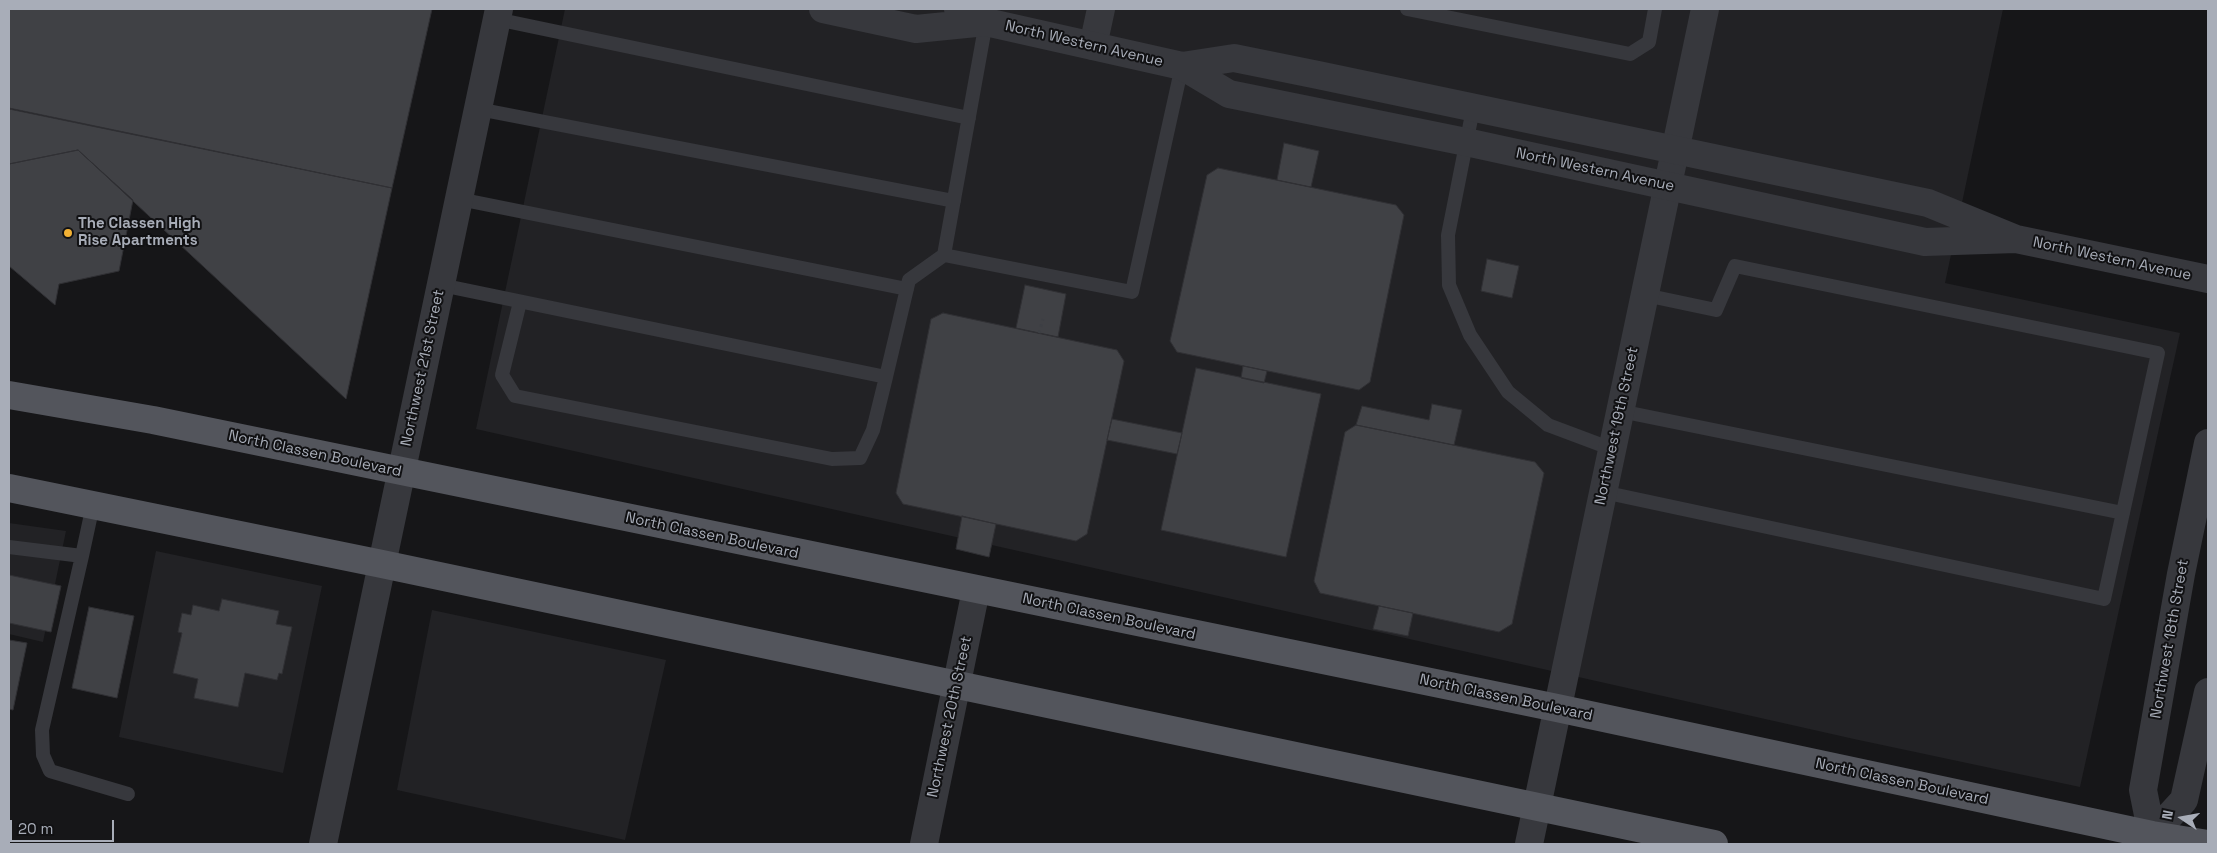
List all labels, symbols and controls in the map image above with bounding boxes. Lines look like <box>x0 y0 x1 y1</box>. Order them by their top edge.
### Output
street label: North Western Avenue <box>1003 17 1165 71</box>
street label: North Western Avenue <box>1514 144 1676 196</box>
place label: The Classen High Rise Apartments <box>78 215 201 250</box>
marker: The Classen High Rise Apartments <box>62 227 74 239</box>
street label: North Western Avenue <box>2031 233 2193 285</box>
street label: Northwest 21st Street <box>398 288 448 448</box>
street label: Northwest 19th Street <box>1591 345 1643 507</box>
street label: North Classen Boulevard <box>227 427 403 481</box>
street label: North Classen Boulevard <box>624 509 800 563</box>
street label: Northwest 18th Street <box>2147 558 2193 720</box>
street label: North Classen Boulevard <box>1021 590 1197 644</box>
street label: Northwest 20th Street <box>924 635 976 799</box>
street label: North Classen Boulevard <box>1418 671 1594 725</box>
street label: North Classen Boulevard <box>1814 755 1990 809</box>
north arrow <box>2157 793 2207 843</box>
text: N <box>2158 808 2177 821</box>
scale bar <box>12 810 116 842</box>
text: 20 m <box>18 819 53 838</box>

